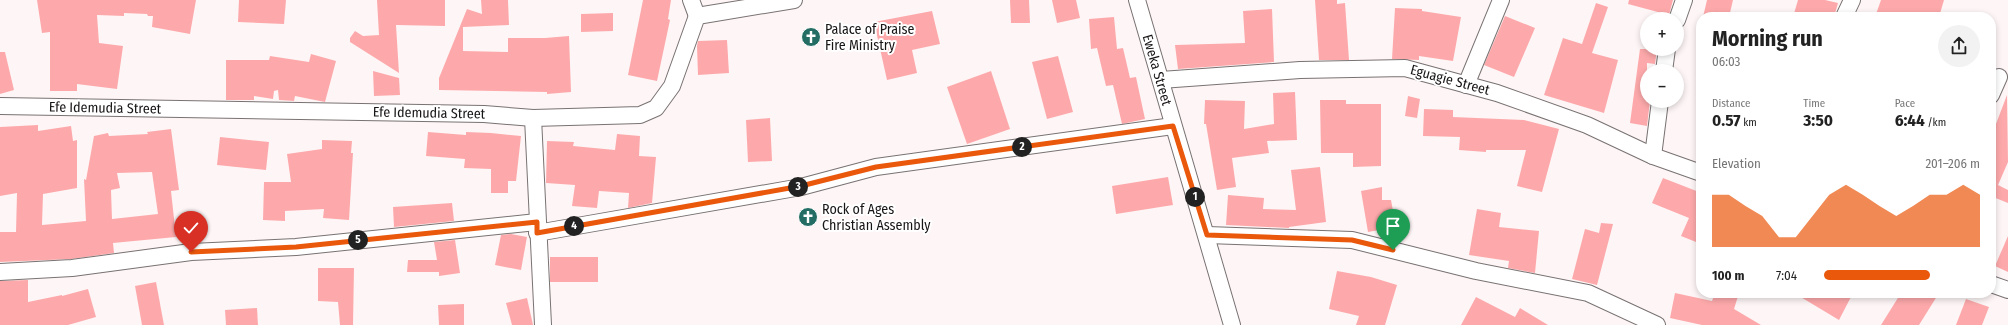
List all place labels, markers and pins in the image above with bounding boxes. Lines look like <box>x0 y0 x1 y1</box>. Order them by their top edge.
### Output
place label: Palace of Praise Fire Ministry <box>825 21 915 54</box>
church icon: Palace of Praise Fire Ministry <box>800 26 822 48</box>
pin: 2 <box>1012 137 1032 157</box>
pin: 3 <box>788 177 808 197</box>
pin: 1 <box>1185 187 1205 207</box>
place label: Rock of Ages Christian Assembly <box>822 201 931 234</box>
church icon: Rock of Ages Christian Assembly <box>797 206 819 228</box>
pin <box>1376 209 1410 250</box>
pin <box>174 211 208 252</box>
pin: 4 <box>564 216 584 236</box>
pin: 5 <box>348 230 368 250</box>

